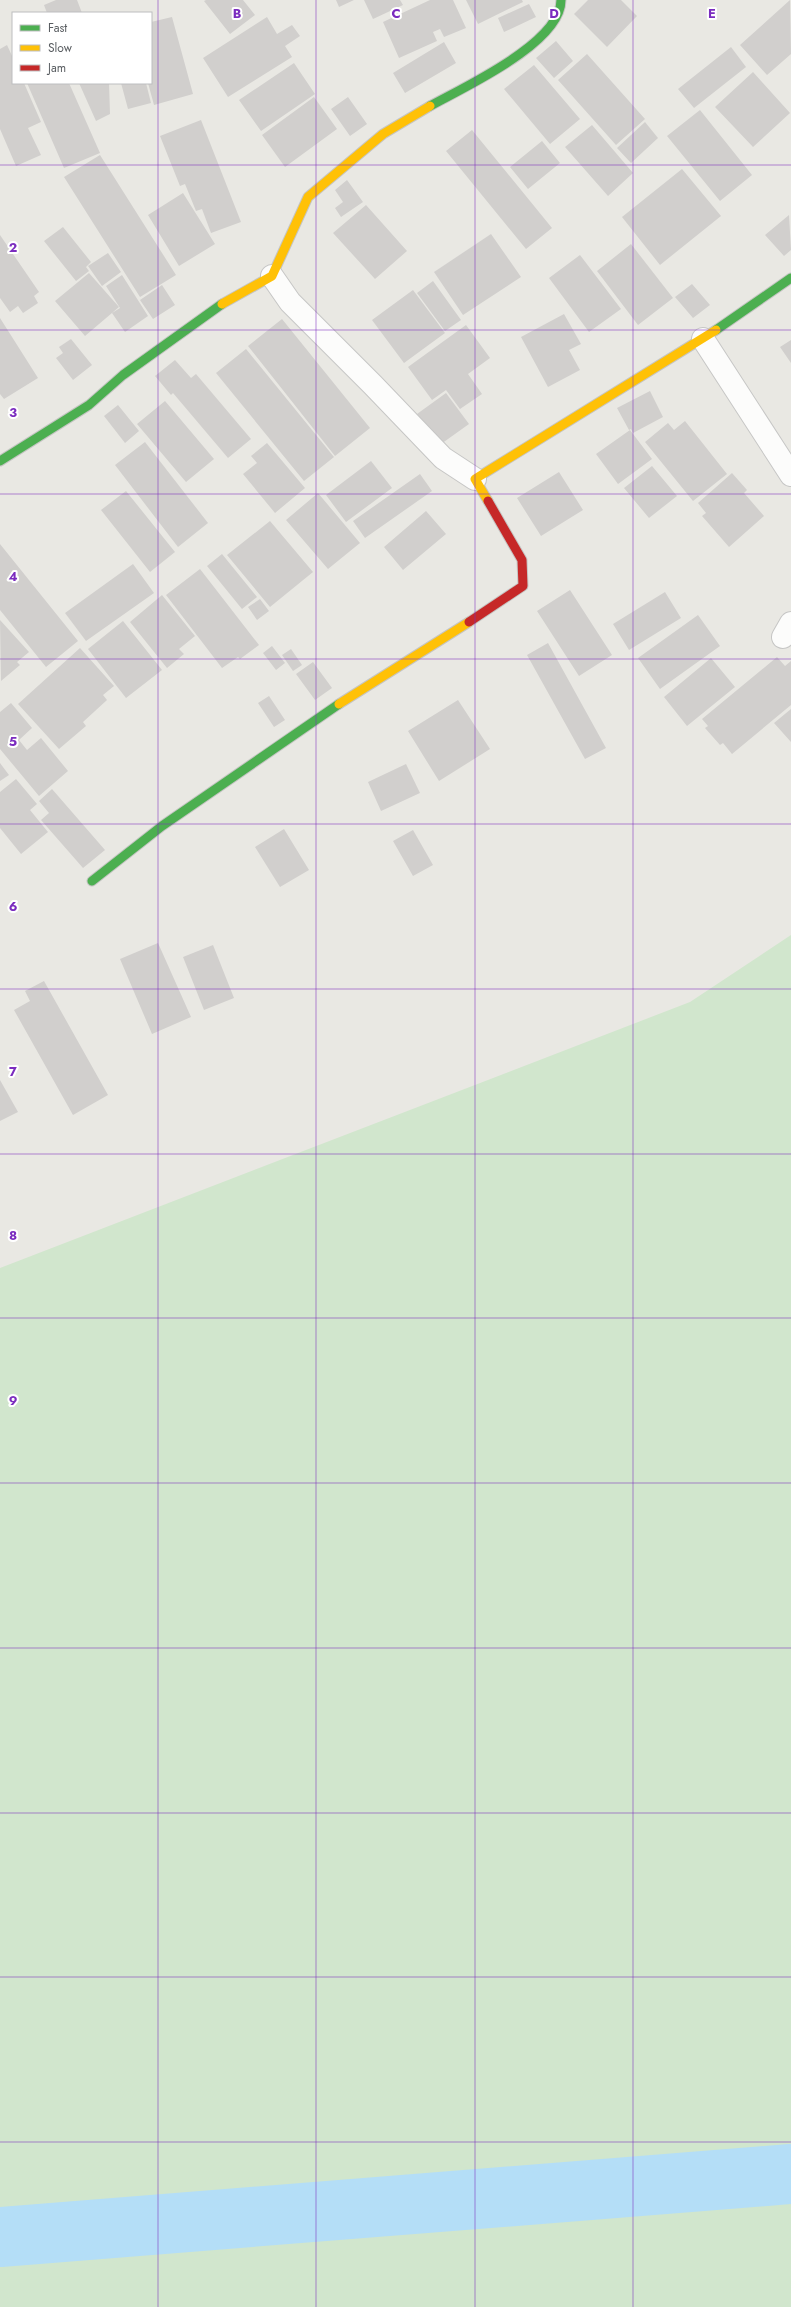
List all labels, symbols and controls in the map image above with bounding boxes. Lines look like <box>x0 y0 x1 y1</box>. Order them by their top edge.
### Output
text: B <box>233 4 242 23</box>
text: C <box>391 4 401 23</box>
text: D <box>549 4 559 23</box>
text: E <box>708 4 716 23</box>
legend <box>12 12 152 84</box>
text: Fast <box>48 19 67 37</box>
text: Slow <box>48 39 73 57</box>
text: Jam <box>46 59 66 77</box>
text: 2 <box>9 238 17 257</box>
text: 3 <box>9 403 17 422</box>
text: 4 <box>8 567 18 586</box>
text: 5 <box>9 732 17 751</box>
text: 6 <box>9 897 18 916</box>
text: 7 <box>9 1062 17 1081</box>
text: 8 <box>9 1226 17 1245</box>
text: 9 <box>9 1391 18 1410</box>

